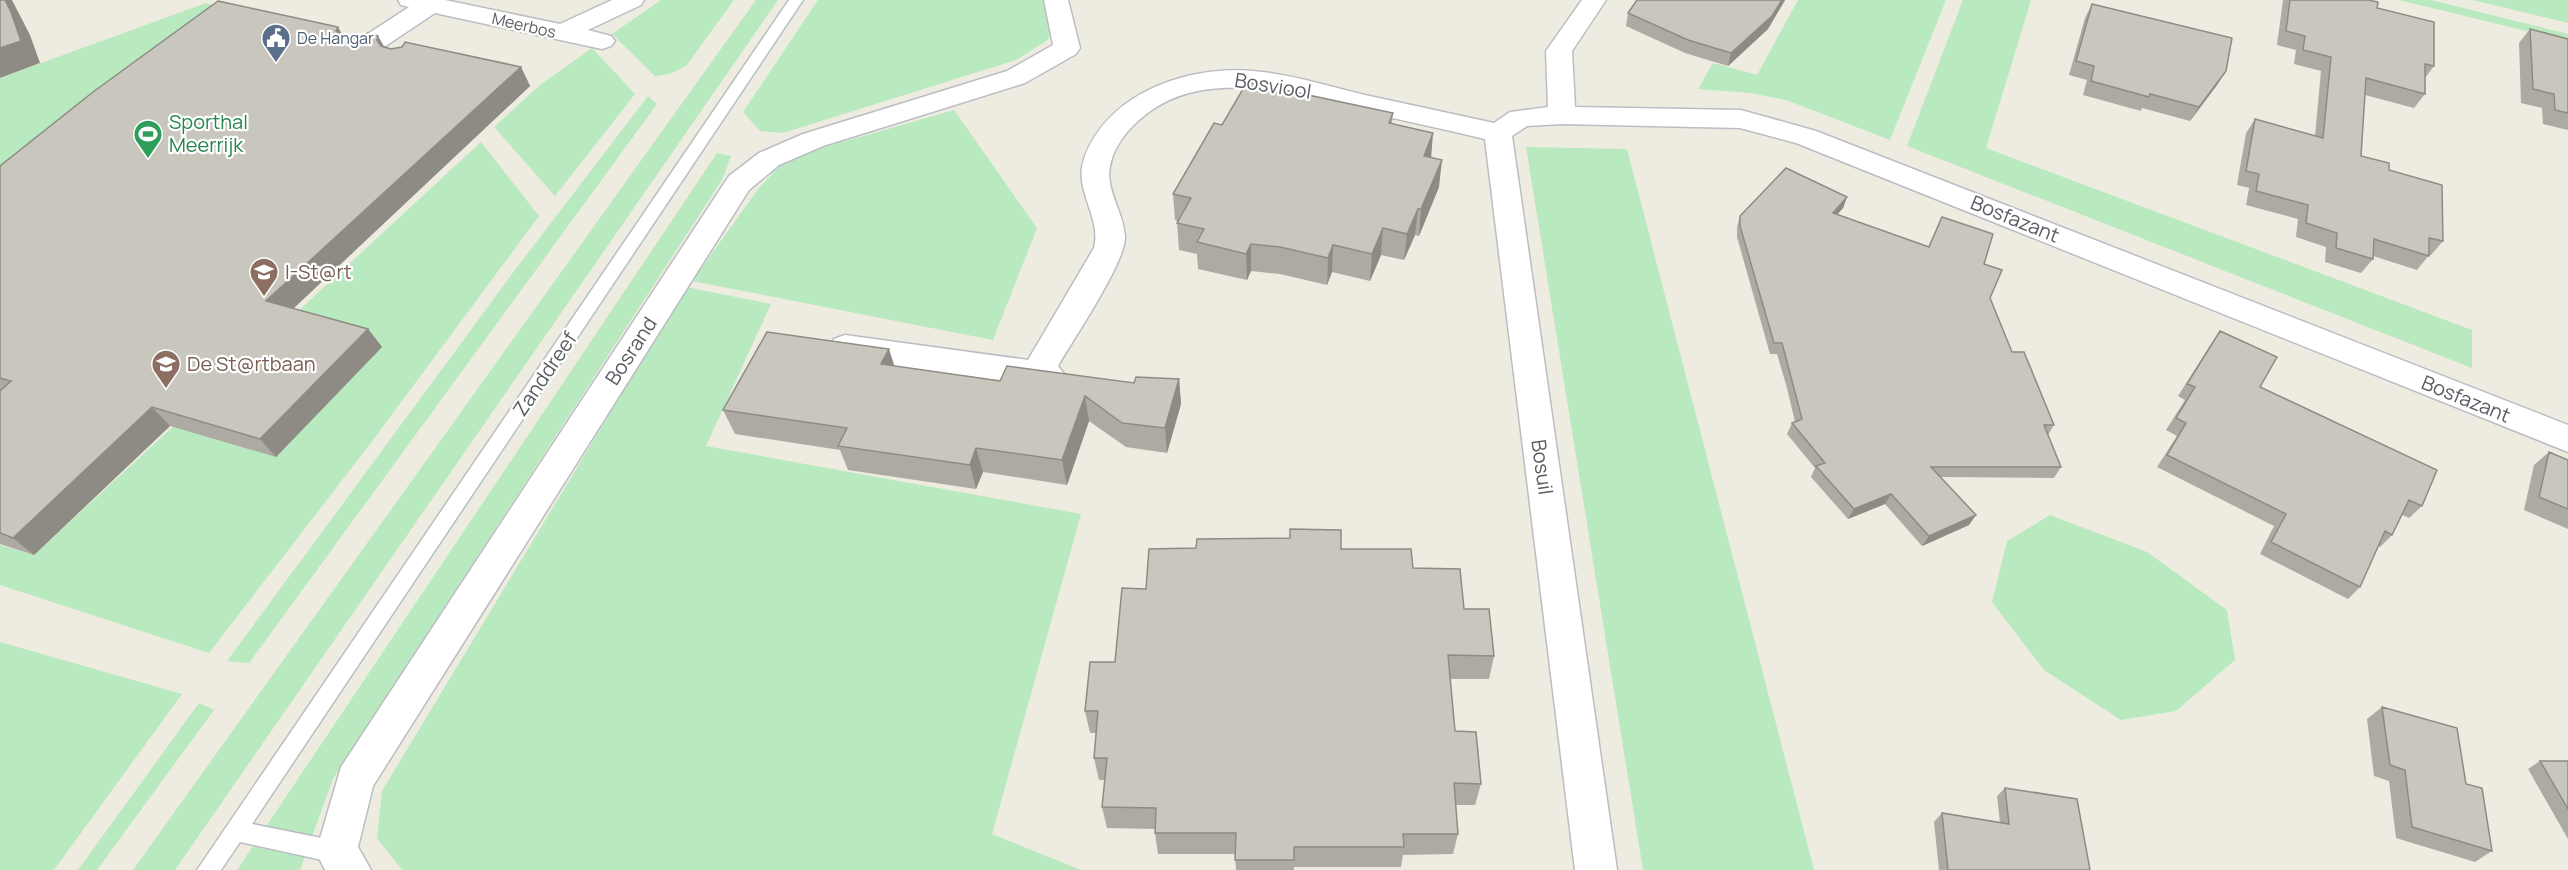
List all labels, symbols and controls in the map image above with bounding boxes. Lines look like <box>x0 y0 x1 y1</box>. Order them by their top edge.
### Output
street label: Meerbos <box>490 7 558 43</box>
public building icon: De Hangar <box>260 22 292 64</box>
place label: De Hangar <box>297 27 374 49</box>
street label: Bosviool <box>1233 66 1313 105</box>
place label: Sporthal Meerrijk <box>169 108 248 158</box>
sports icon: Sporthal Meerrijk <box>132 118 164 160</box>
street label: Bosfazant <box>1967 189 2064 249</box>
school or university icon: I-St@rt <box>248 256 280 298</box>
place label: I-St@rt <box>285 258 352 285</box>
street label: Bosrand <box>599 311 663 390</box>
street label: Zanddreef <box>506 326 583 421</box>
school or university icon: De St@rtbaan <box>150 348 182 390</box>
place label: De St@rtbaan <box>187 350 316 377</box>
street label: Bosfazant <box>2418 369 2515 429</box>
street label: Bosuil <box>1525 437 1560 496</box>

